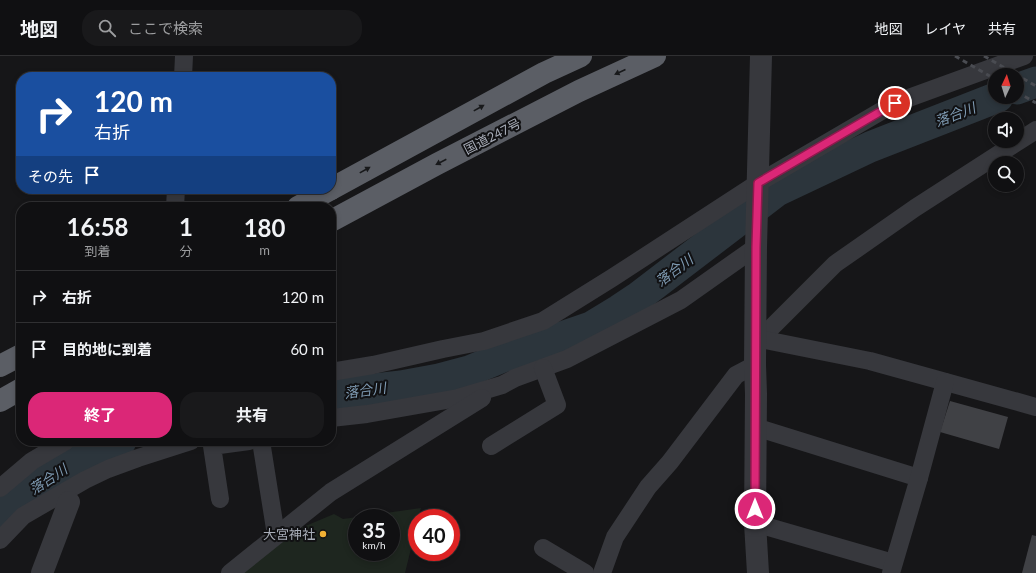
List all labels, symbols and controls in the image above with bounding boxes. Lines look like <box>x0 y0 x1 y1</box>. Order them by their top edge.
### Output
search box <box>82 10 362 46</box>
text: 地図 <box>20 17 58 40</box>
icon: search <box>96 17 118 39</box>
text: ここで検索 <box>128 19 203 37</box>
text: 地図 <box>874 20 902 37</box>
text: レイヤ <box>924 20 966 37</box>
text: 共有 <box>988 20 1016 37</box>
north arrow <box>988 68 1024 104</box>
map controls <box>988 68 1024 192</box>
one-way arrow <box>614 69 625 75</box>
text: 120 m <box>94 84 173 118</box>
pin <box>878 86 912 120</box>
icon: right <box>28 88 80 140</box>
icon: arrive <box>884 92 906 114</box>
water label: 落合川 <box>932 98 980 129</box>
one-way arrow <box>473 104 485 111</box>
button: sound <box>988 112 1024 148</box>
street label: 国道247号 <box>461 115 523 157</box>
text: 右折 <box>94 121 130 143</box>
button: search <box>988 156 1024 192</box>
one-way arrow <box>435 158 447 165</box>
icon: arrive <box>81 164 103 186</box>
text: その先 <box>28 167 73 185</box>
one-way arrow <box>359 167 371 173</box>
text: 16:58 <box>67 212 128 241</box>
text: 1 <box>179 212 193 241</box>
text: 180 <box>244 213 285 242</box>
text: m <box>259 242 270 258</box>
text: 到着 <box>85 243 111 259</box>
text: 分 <box>180 243 193 259</box>
water label: 落合川 <box>652 249 697 289</box>
icon: right <box>28 286 50 308</box>
text: 右折 <box>62 288 92 306</box>
text: 120 m <box>282 288 324 306</box>
icon: arrive <box>28 338 50 360</box>
text: 目的地に到着 <box>62 340 152 358</box>
text: 60 m <box>290 340 324 358</box>
water label: 落合川 <box>343 378 389 401</box>
button: 終了 <box>28 392 172 438</box>
button: 共有 <box>180 392 324 438</box>
water label: 落合川 <box>26 459 72 498</box>
position arrow <box>734 488 776 530</box>
speed limit sign: 40 <box>408 509 460 561</box>
text: 35 <box>362 518 386 542</box>
place label: 大宮神社 <box>263 526 315 542</box>
marker: 大宮神社 <box>318 529 328 539</box>
text: km/h <box>362 539 386 551</box>

